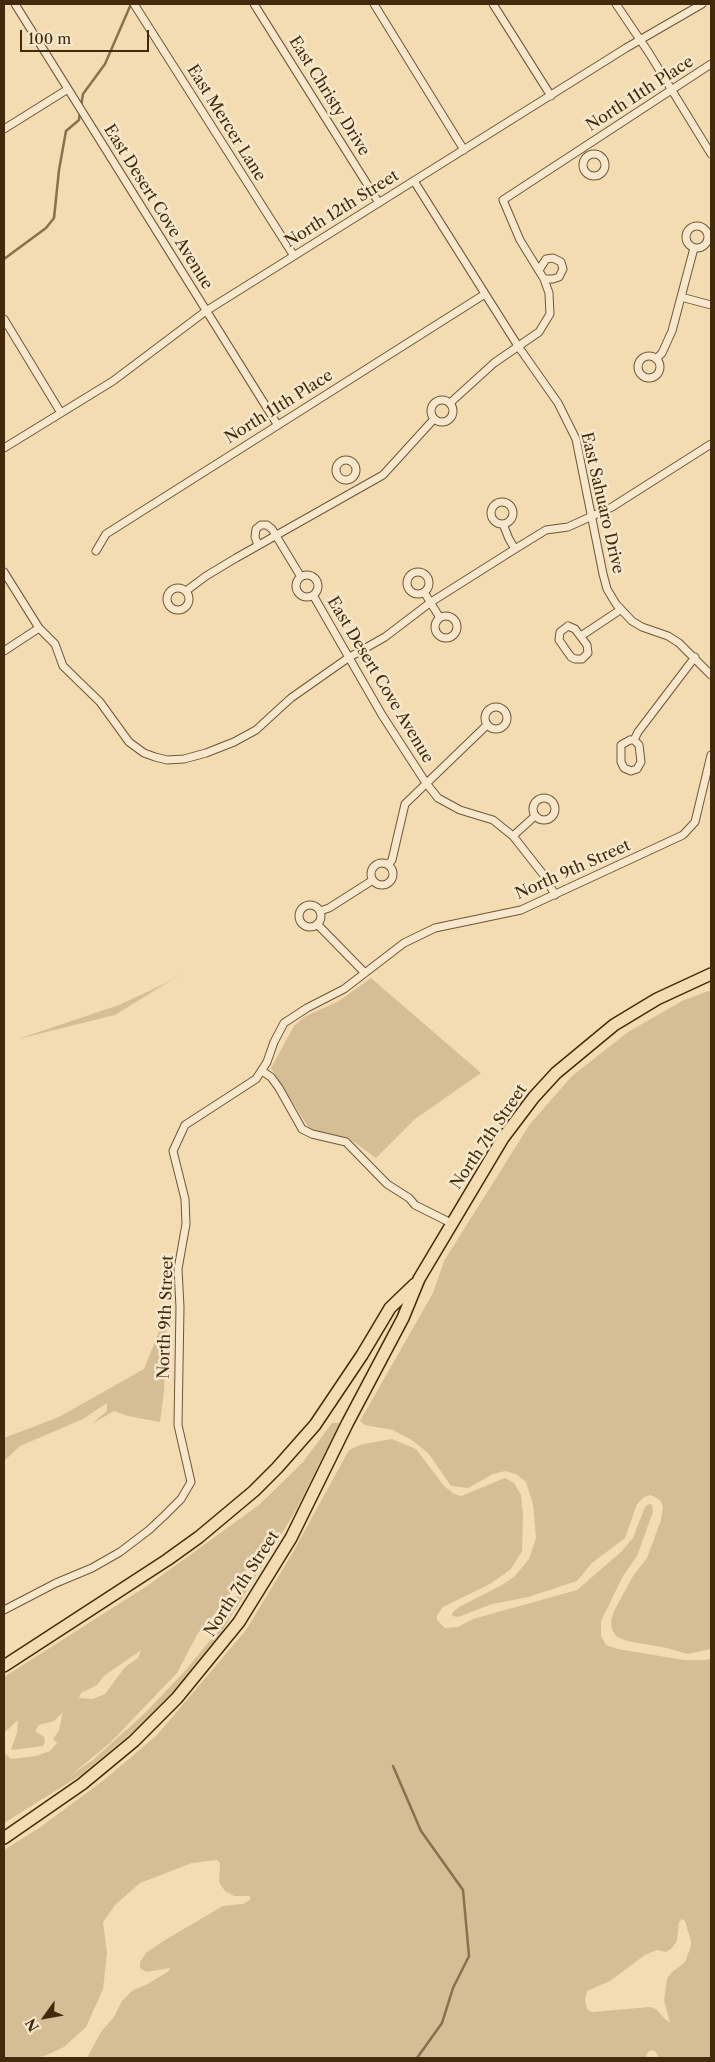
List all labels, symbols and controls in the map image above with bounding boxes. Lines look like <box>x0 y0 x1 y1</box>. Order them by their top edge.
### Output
scale bar <box>22 20 151 52</box>
text: 100 m <box>28 29 71 48</box>
street label: East Christy Drive <box>284 33 374 159</box>
street label: North 11th Place <box>583 52 697 136</box>
street label: East Mercer Lane <box>182 61 270 185</box>
street label: East Desert Cove Avenue <box>99 121 217 293</box>
street label: North 12th Street <box>282 166 402 252</box>
street label: North 11th Place <box>221 366 337 448</box>
street label: East Sahuaro Drive <box>576 430 628 576</box>
street label: East Desert Cove Avenue <box>323 593 437 767</box>
street label: North 9th Street <box>512 836 634 904</box>
street label: North 7th Street <box>447 1081 531 1193</box>
street label: North 9th Street <box>154 1255 178 1379</box>
street label: North 7th Street <box>201 1527 283 1641</box>
north arrow <box>20 1992 70 2042</box>
text: N <box>21 2015 43 2035</box>

